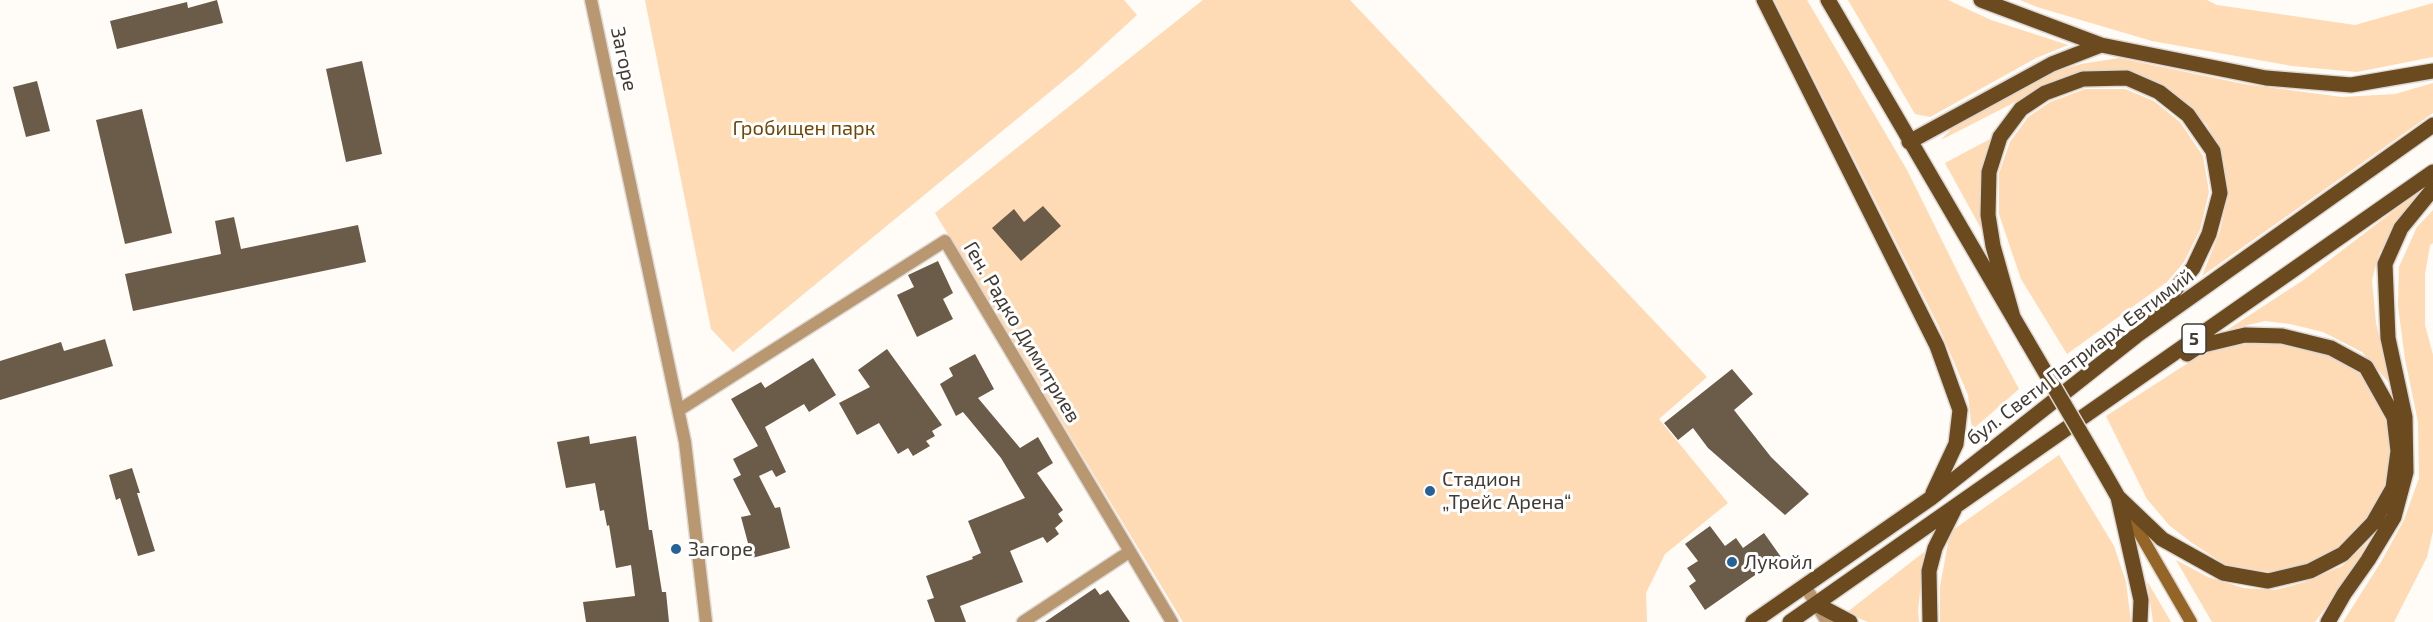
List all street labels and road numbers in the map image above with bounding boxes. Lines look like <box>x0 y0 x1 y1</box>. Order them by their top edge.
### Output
street label: Загоре <box>606 25 642 93</box>
street label: Ген. Радко Димитриев <box>958 237 1086 427</box>
street label: бул. Свети Патриарх Евтимий <box>1962 264 2198 450</box>
road number: 5 <box>2182 324 2206 354</box>

